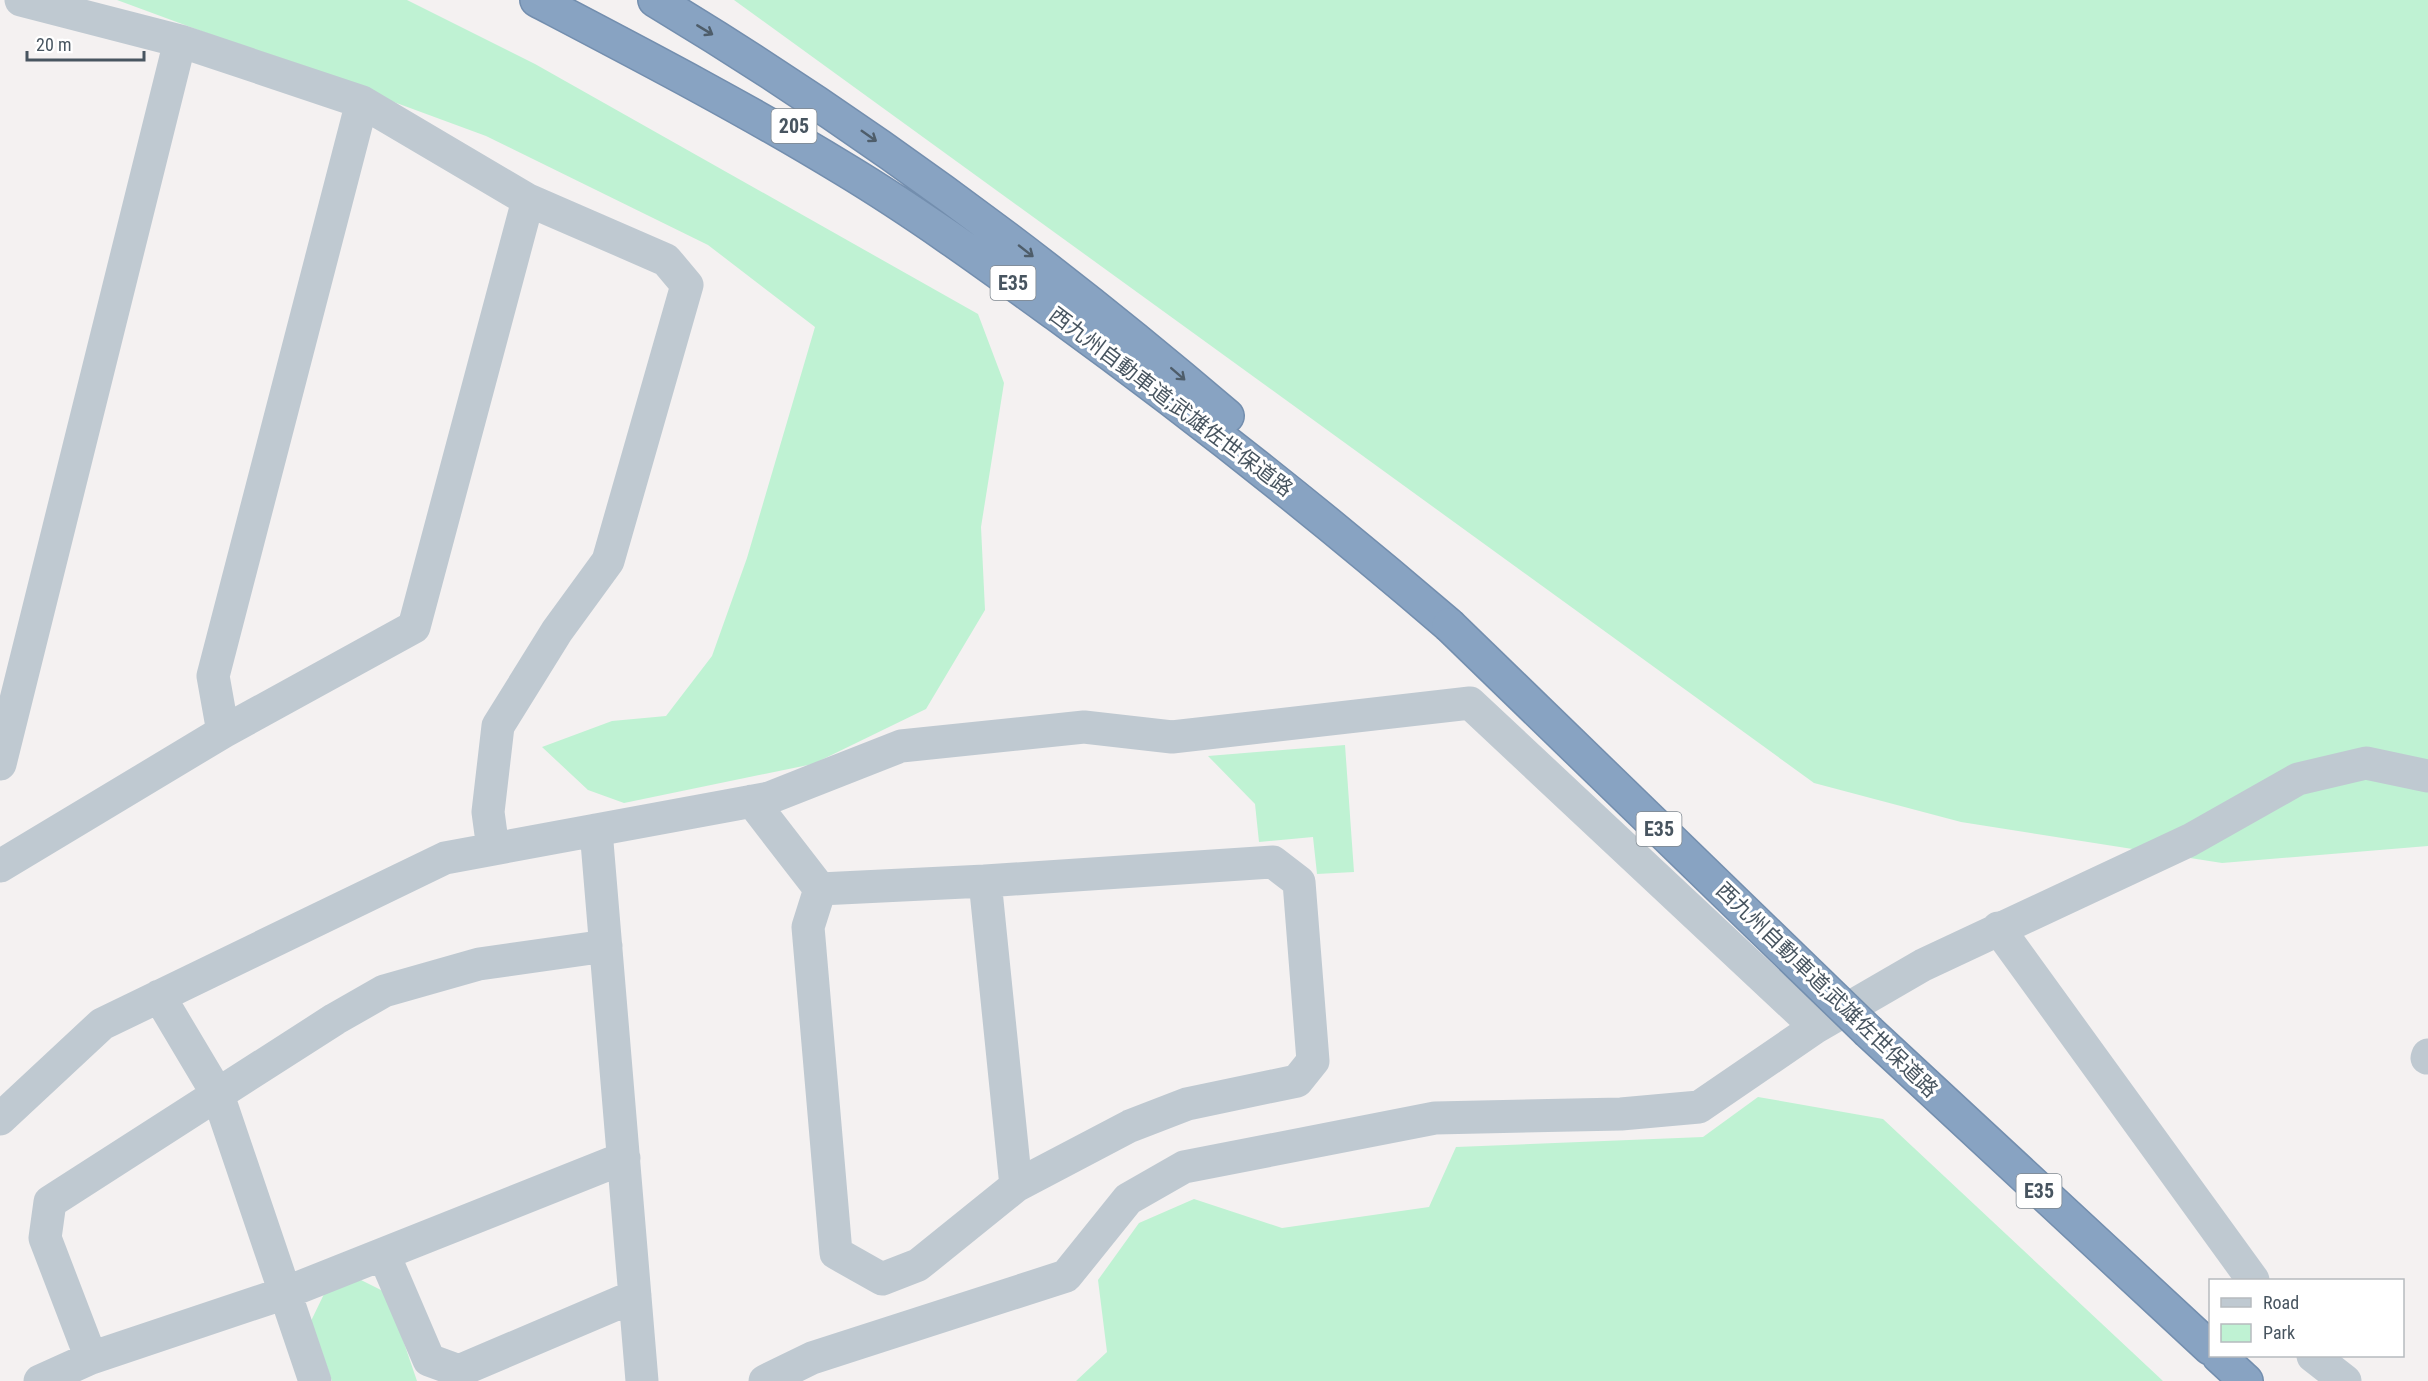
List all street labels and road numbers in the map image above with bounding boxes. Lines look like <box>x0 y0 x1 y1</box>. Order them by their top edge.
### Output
road number: 205 <box>772 109 816 143</box>
road number: E35 <box>990 266 1036 300</box>
street label: 西九州自動車道;武雄佐世保道路 <box>1045 303 1297 501</box>
road number: E35 <box>1636 812 1682 846</box>
street label: 西九州自動車道;武雄佐世保道路 <box>1711 878 1943 1102</box>
road number: E35 <box>2016 1174 2062 1208</box>

